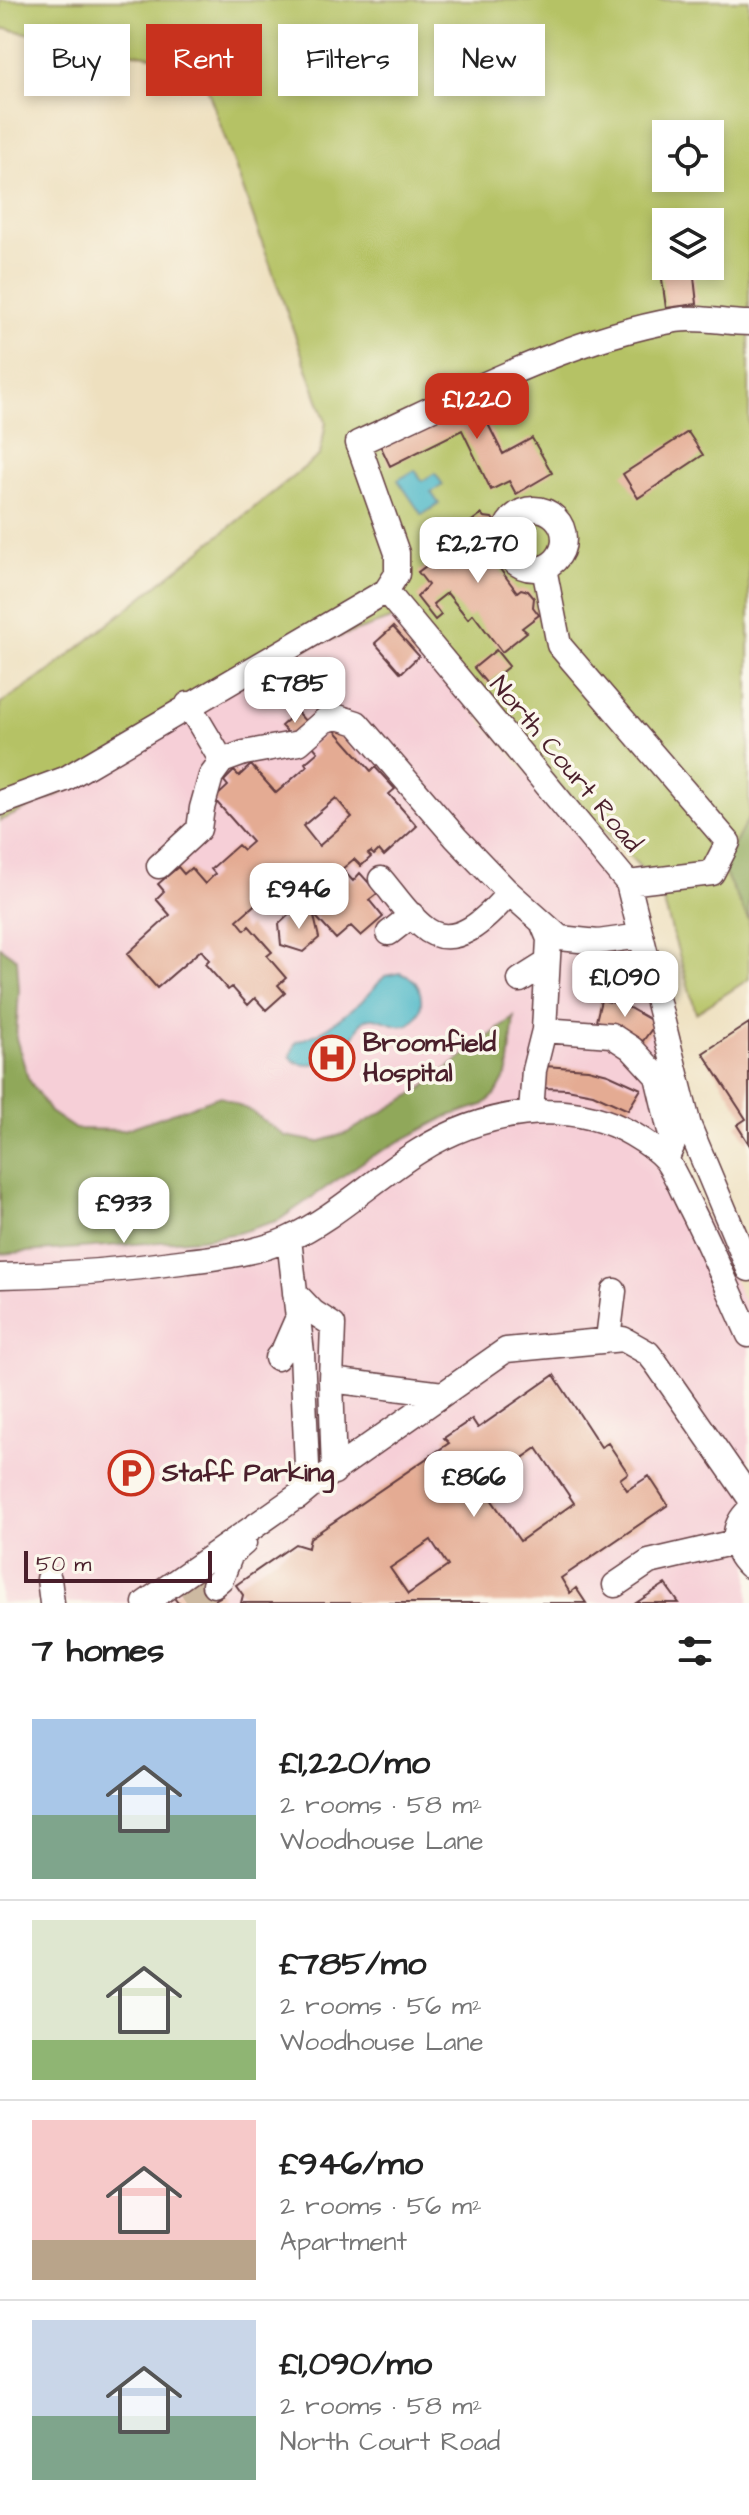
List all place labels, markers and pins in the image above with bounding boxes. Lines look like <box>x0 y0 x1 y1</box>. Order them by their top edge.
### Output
pin: £1,220 <box>412 373 542 441</box>
pin: £2,270 <box>413 517 543 585</box>
pin: £785 <box>248 657 342 725</box>
pin: £946 <box>252 863 346 931</box>
pin: £1,090 <box>560 951 690 1019</box>
place label: Broomfield Hospital <box>363 1025 497 1091</box>
hospital icon: Broomfield Hospital <box>308 1034 356 1082</box>
pin: £933 <box>77 1177 171 1245</box>
parking icon: Staff Parking <box>107 1449 155 1497</box>
pin: £866 <box>427 1451 521 1519</box>
place label: Staff Parking <box>161 1455 335 1494</box>

